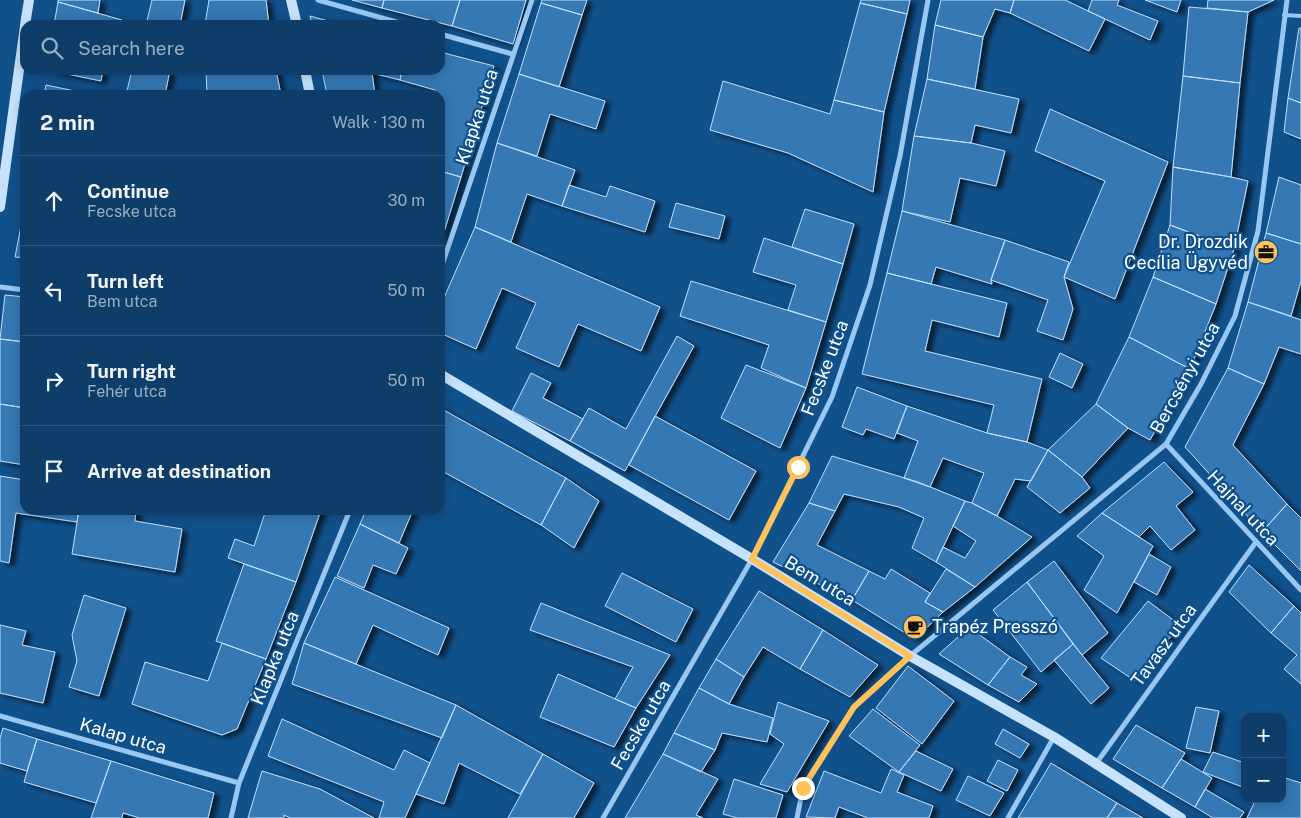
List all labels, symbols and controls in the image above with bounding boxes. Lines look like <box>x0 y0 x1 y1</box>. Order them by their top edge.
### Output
search box <box>20 20 445 75</box>
icon: search <box>38 34 66 62</box>
text: Search here <box>78 37 185 59</box>
street label: Klapka utca <box>451 66 502 167</box>
text: 2 min <box>40 110 95 135</box>
text: Walk · 130 m <box>332 113 425 132</box>
text: Continue <box>87 180 169 202</box>
icon: ahead <box>40 187 68 215</box>
text: 30 m <box>388 191 425 210</box>
text: Fecske utca <box>87 202 176 221</box>
place label: Dr. Drozdik Cecília Ügyvéd <box>1124 231 1248 273</box>
office icon: Dr. Drozdik Cecília Ügyvéd <box>1253 239 1279 265</box>
text: Turn left <box>87 270 164 292</box>
icon: left <box>40 277 68 305</box>
text: 50 m <box>387 281 425 300</box>
text: Bem utca <box>87 292 157 311</box>
street label: Fecske utca <box>797 317 852 418</box>
street label: Bercsényi utca <box>1145 319 1224 437</box>
text: Turn right <box>87 360 176 382</box>
icon: right <box>40 367 68 395</box>
text: 50 m <box>387 371 425 390</box>
text: Fehér utca <box>87 382 167 401</box>
route start <box>787 456 810 479</box>
icon: arrive <box>40 457 68 485</box>
text: Arrive at destination <box>87 460 271 482</box>
street label: Hajnal utca <box>1203 466 1284 550</box>
street label: Bem utca <box>781 551 860 610</box>
street label: Tavasz utca <box>1127 599 1201 690</box>
street label: Klapka utca <box>246 608 303 708</box>
cafe icon: Trapéz Presszó <box>902 614 928 640</box>
place label: Trapéz Presszó <box>932 616 1058 637</box>
street label: Fecske utca <box>606 676 675 773</box>
street label: Kalap utca <box>77 713 169 758</box>
map controls <box>1241 713 1286 803</box>
button: + <box>1241 713 1286 758</box>
button: − <box>1241 758 1286 803</box>
route end <box>792 777 815 800</box>

